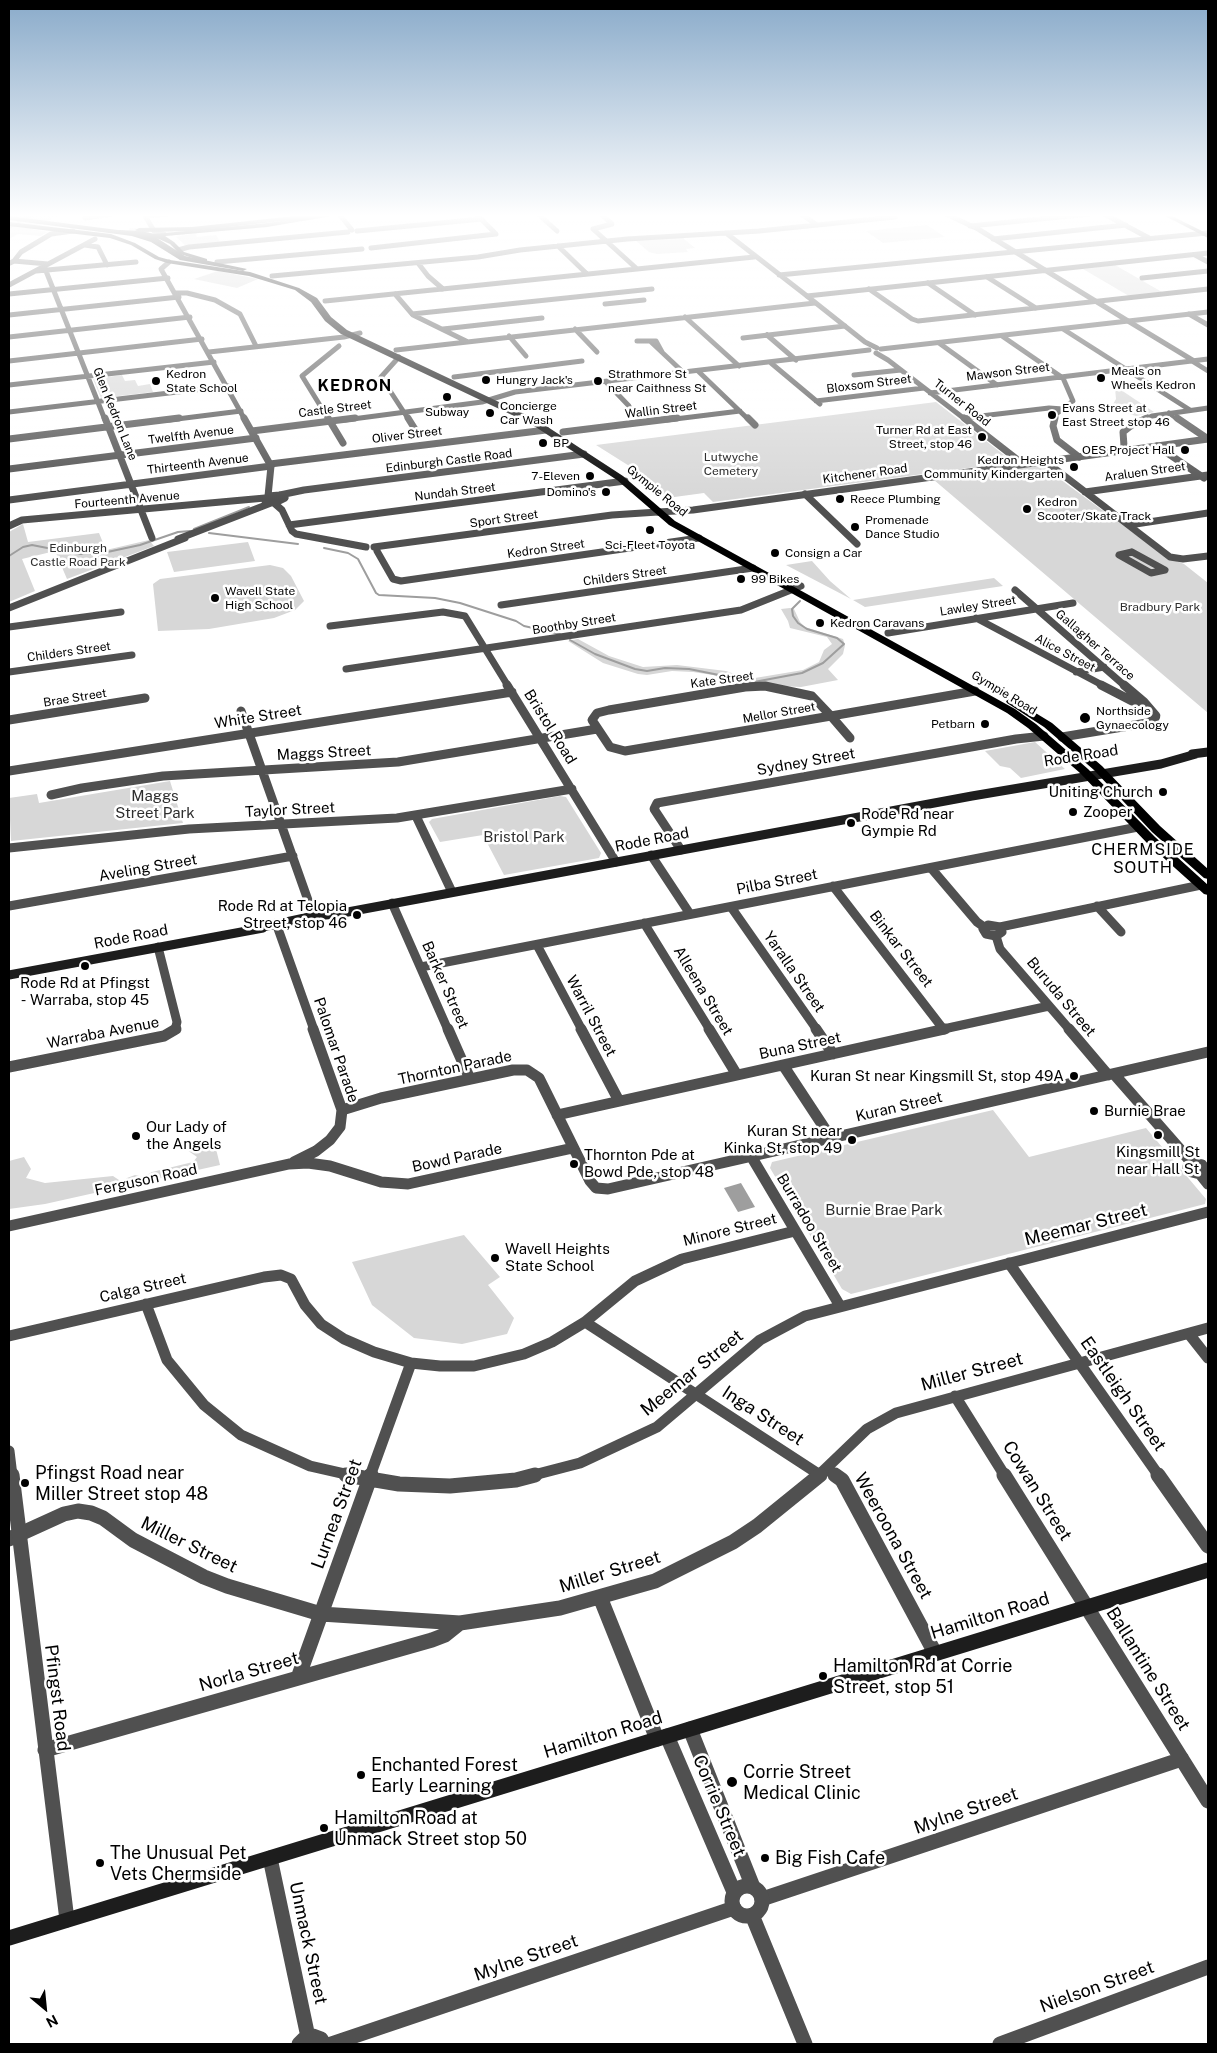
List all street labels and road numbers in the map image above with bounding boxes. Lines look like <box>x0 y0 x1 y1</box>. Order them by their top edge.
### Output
street label: Mawson Street <box>965 360 1051 384</box>
street label: Glen Kedron Lane <box>90 365 140 463</box>
street label: Bloxsom Street <box>826 372 912 396</box>
street label: Turner Road <box>931 376 993 430</box>
street label: Castle Street <box>298 397 372 421</box>
street label: Wallin Street <box>624 398 698 422</box>
street label: Twelfth Avenue <box>147 423 235 447</box>
street label: Oliver Street <box>371 424 443 446</box>
street label: Edinburgh Castle Road <box>385 446 513 476</box>
street label: Thirteenth Avenue <box>146 451 250 477</box>
street label: Araluen Street <box>1104 459 1186 485</box>
street label: Kitchener Road <box>822 461 908 487</box>
street label: Gympie Road <box>624 462 690 520</box>
street label: Nundah Street <box>414 480 496 504</box>
street label: Fourteenth Avenue <box>74 488 180 512</box>
street label: Sport Street <box>469 507 539 531</box>
street label: Kedron Street <box>506 536 586 562</box>
street label: Childers Street <box>582 563 668 589</box>
street label: Lawley Street <box>939 593 1017 619</box>
street label: Gallagher Terrace <box>1053 607 1137 683</box>
street label: Boothby Street <box>531 610 617 638</box>
street label: Alice Street <box>1032 631 1098 675</box>
street label: Childers Street <box>26 639 112 665</box>
street label: Kate Street <box>689 668 755 692</box>
street label: Gympie Road <box>969 668 1039 718</box>
street label: Brae Street <box>42 686 108 710</box>
street label: Bristol Road <box>520 686 580 768</box>
street label: Mellor Street <box>742 700 816 726</box>
street label: White Street <box>213 701 303 733</box>
street label: Rode Road <box>1043 741 1119 771</box>
street label: Maggs Street <box>276 742 372 764</box>
street label: Sydney Street <box>755 744 857 780</box>
street label: Taylor Street <box>245 799 335 821</box>
street label: Rode Road <box>613 824 691 856</box>
street label: Aveling Street <box>97 851 199 885</box>
street label: Pilba Street <box>735 865 819 899</box>
street label: Binkar Street <box>865 907 937 991</box>
street label: Rode Road <box>92 921 170 953</box>
street label: Yaralla Street <box>759 928 829 1016</box>
street label: Barker Street <box>418 938 472 1032</box>
street label: Alleena Street <box>669 943 737 1039</box>
street label: Buruda Street <box>1023 954 1099 1040</box>
street label: Warril Street <box>562 972 620 1060</box>
street label: Palomar Parade <box>310 995 362 1105</box>
street label: Warraba Avenue <box>45 1013 161 1053</box>
street label: Buna Street <box>757 1029 843 1063</box>
street label: Thornton Parade <box>397 1047 513 1089</box>
street label: Kuran Street <box>854 1088 944 1126</box>
street label: Bowd Parade <box>410 1140 504 1176</box>
street label: Ferguson Road <box>93 1160 199 1200</box>
street label: Burradoo Street <box>772 1170 846 1276</box>
street label: Meemar Street <box>1022 1199 1150 1251</box>
street label: Minore Street <box>681 1210 779 1250</box>
street label: Calga Street <box>98 1269 188 1307</box>
street label: Meemar Street <box>636 1325 748 1421</box>
street label: Eastleigh Street <box>1075 1333 1171 1455</box>
street label: Miller Street <box>919 1348 1025 1396</box>
street label: Inga Street <box>718 1382 808 1450</box>
street label: Cowan Street <box>998 1437 1076 1545</box>
street label: Lurnea Street <box>307 1456 367 1572</box>
street label: Weeroona Street <box>849 1469 937 1603</box>
street label: Miller Street <box>137 1512 241 1578</box>
street label: Miller Street <box>557 1546 663 1598</box>
street label: Hamilton Road <box>928 1588 1052 1644</box>
street label: Ballantine Street <box>1101 1603 1195 1735</box>
street label: Pfingst Road <box>40 1643 74 1753</box>
street label: Norla Street <box>197 1647 301 1697</box>
street label: Hamilton Road <box>541 1707 665 1763</box>
street label: Corrie Street <box>688 1752 750 1860</box>
street label: Mylne Street <box>911 1783 1021 1839</box>
street label: Unmack Street <box>284 1880 332 2006</box>
street label: Mylne Street <box>471 1930 581 1986</box>
street label: Nielson Street <box>1037 1956 1157 2018</box>

